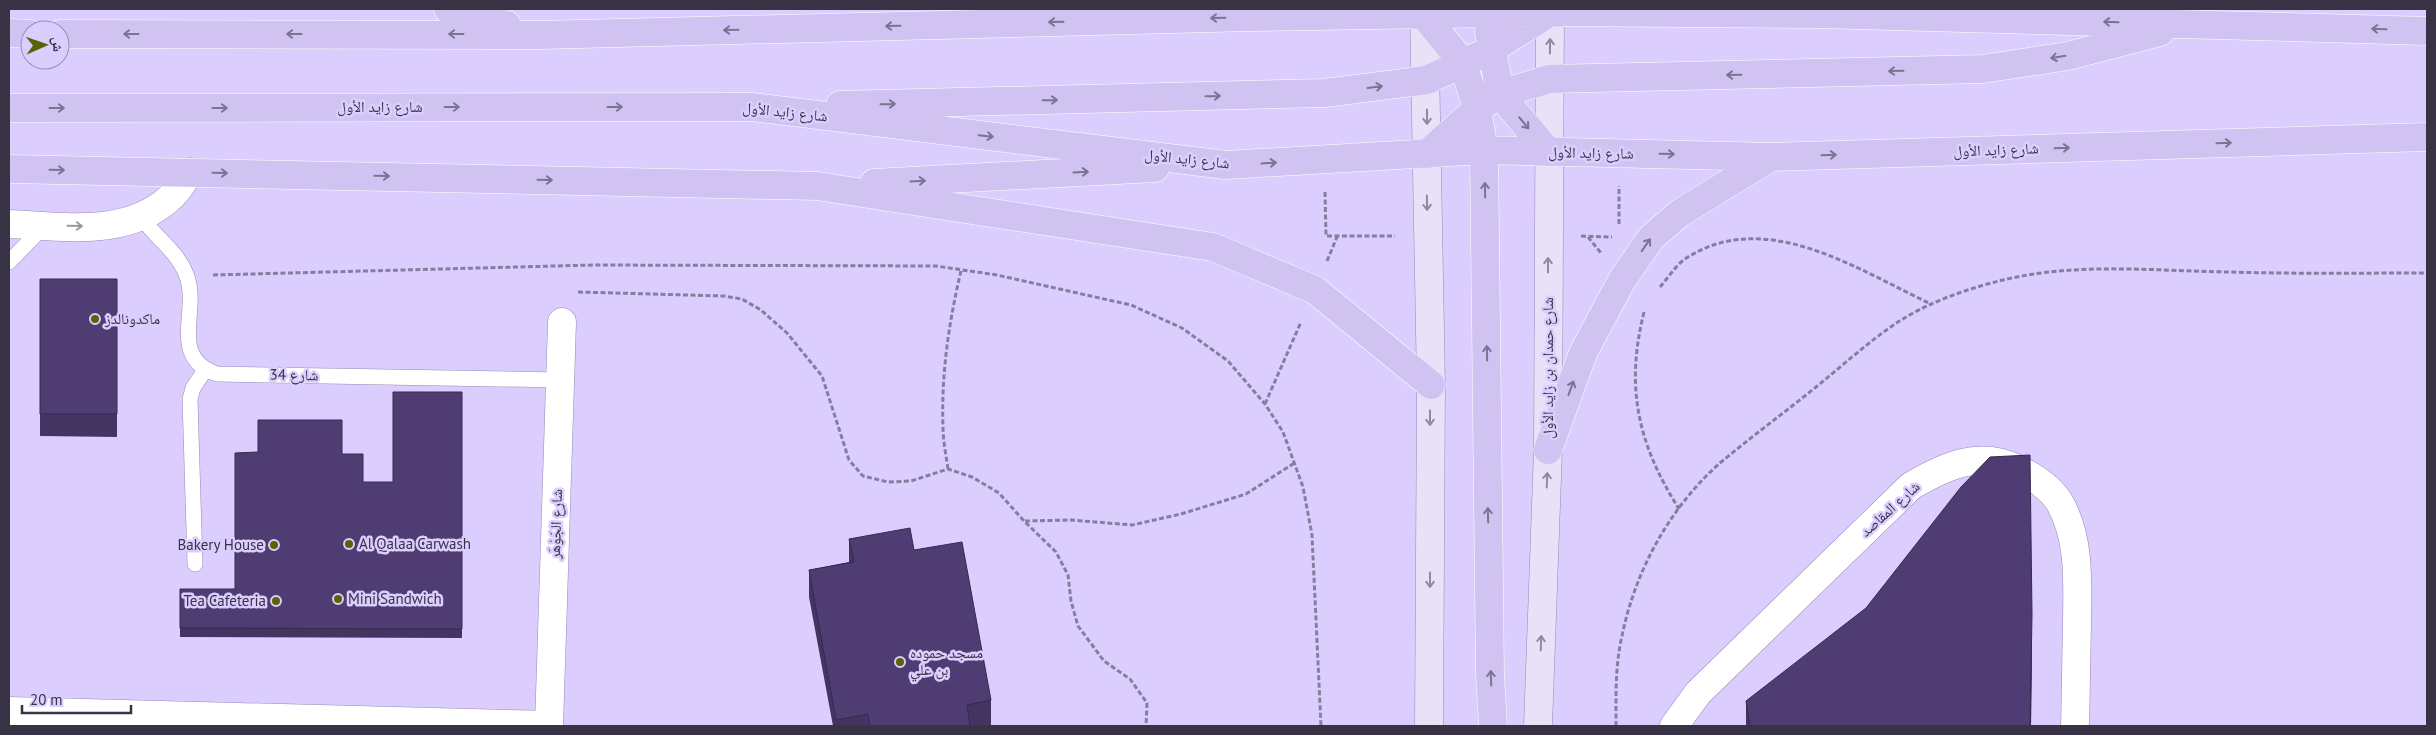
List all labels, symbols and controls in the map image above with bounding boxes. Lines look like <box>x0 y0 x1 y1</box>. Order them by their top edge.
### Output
one-way arrow <box>1210 13 1226 23</box>
one-way arrow <box>1048 17 1064 27</box>
one-way arrow <box>2103 17 2120 27</box>
north arrow <box>20 20 70 70</box>
one-way arrow <box>885 21 902 31</box>
one-way arrow <box>723 25 739 35</box>
one-way arrow <box>2371 25 2387 34</box>
one-way arrow <box>123 29 140 39</box>
one-way arrow <box>286 29 302 39</box>
one-way arrow <box>448 29 464 39</box>
text: ش <box>49 37 67 52</box>
one-way arrow <box>1545 38 1555 54</box>
one-way arrow <box>2050 53 2066 63</box>
one-way arrow <box>1888 66 1904 76</box>
one-way arrow <box>1726 70 1742 80</box>
one-way arrow <box>1367 82 1383 92</box>
one-way arrow <box>1204 91 1221 101</box>
one-way arrow <box>1042 95 1058 105</box>
street label: شارع زايد الأول <box>337 97 423 117</box>
street label: شارع زايد الأول <box>741 98 829 126</box>
one-way arrow <box>880 99 896 109</box>
one-way arrow <box>444 102 460 112</box>
one-way arrow <box>606 102 623 112</box>
one-way arrow <box>49 103 65 113</box>
one-way arrow <box>212 103 228 113</box>
one-way arrow <box>1422 108 1432 125</box>
one-way arrow <box>1519 116 1530 129</box>
one-way arrow <box>977 131 993 141</box>
one-way arrow <box>2216 138 2232 148</box>
street label: شارع زايد الأول <box>1953 139 2039 161</box>
street label: شارع زايد الأول <box>1548 142 1634 164</box>
one-way arrow <box>2054 143 2070 153</box>
street label: شارع زايد الأول <box>1143 145 1231 173</box>
one-way arrow <box>1659 150 1675 159</box>
one-way arrow <box>1821 150 1837 160</box>
one-way arrow <box>1261 158 1277 167</box>
one-way arrow <box>49 165 65 175</box>
one-way arrow <box>212 168 228 178</box>
one-way arrow <box>1072 168 1088 177</box>
one-way arrow <box>374 172 390 181</box>
one-way arrow <box>536 175 553 185</box>
one-way arrow <box>910 176 926 185</box>
one-way arrow <box>1480 182 1489 198</box>
one-way arrow <box>1422 194 1432 210</box>
one-way arrow <box>66 221 83 231</box>
one-way arrow <box>1641 238 1651 252</box>
one-way arrow <box>1543 257 1553 274</box>
street label: شارع حمدان بن زايد الأول <box>1538 297 1558 439</box>
place label: ماكدونالدز <box>104 309 160 328</box>
marker: ماكدونالدز <box>89 313 101 325</box>
one-way arrow <box>1482 345 1491 361</box>
street label: شارع 34 <box>269 365 319 385</box>
one-way arrow <box>1566 380 1576 396</box>
one-way arrow <box>1425 409 1435 425</box>
one-way arrow <box>1543 472 1552 488</box>
street label: شارع المقاصد <box>1856 477 1924 541</box>
street label: شارع الجَوْهَر <box>545 489 567 560</box>
one-way arrow <box>1484 507 1493 523</box>
place label: Al Qalaa Carwash <box>359 534 471 553</box>
place label: Bakery House <box>177 535 264 554</box>
marker: Al Qalaa Carwash <box>343 538 355 550</box>
marker: Bakery House <box>268 539 280 551</box>
one-way arrow <box>1425 572 1435 588</box>
place label: Mini Sandwich <box>348 589 442 608</box>
place label: Tea Cafeteria <box>183 591 266 610</box>
marker: Mini Sandwich <box>332 593 344 605</box>
marker: Tea Cafeteria <box>270 595 282 607</box>
one-way arrow <box>1536 635 1545 651</box>
place label: مسجد حموده بن علي <box>910 643 983 682</box>
marker: مسجد حموده بن علي <box>894 656 906 668</box>
one-way arrow <box>1486 670 1495 686</box>
scale bar <box>22 682 131 714</box>
text: 20 m <box>30 690 63 709</box>

